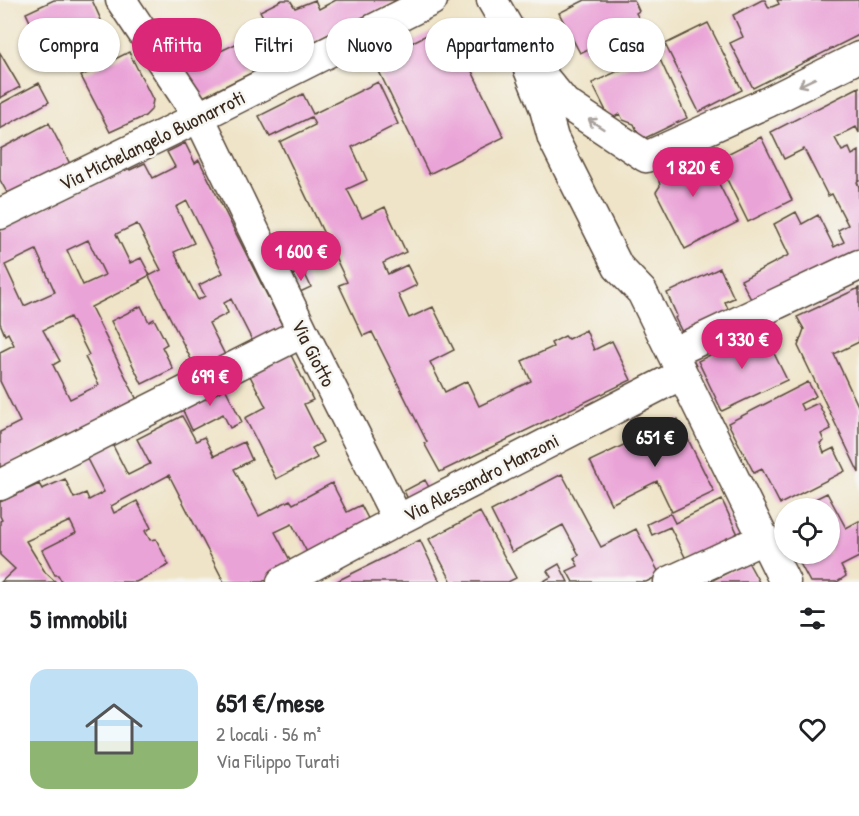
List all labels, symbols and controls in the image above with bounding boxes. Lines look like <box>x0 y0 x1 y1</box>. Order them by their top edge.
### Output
chip: Compra <box>18 18 120 72</box>
chip: Affitta <box>132 18 222 72</box>
chip: Filtri <box>234 18 314 72</box>
chip: Nuovo <box>326 18 413 72</box>
chip: Appartamento <box>425 18 575 72</box>
chip: Casa <box>587 18 665 72</box>
one-way arrow <box>798 77 816 89</box>
street label: Via Michelangelo Buonarroti <box>55 83 249 197</box>
one-way arrow <box>588 118 605 130</box>
pin: 1 820 € <box>638 147 748 198</box>
text: 1 820 € <box>666 153 720 180</box>
pin: 1 600 € <box>246 231 356 282</box>
text: 1 600 € <box>275 237 327 264</box>
street label: Via Giotto <box>286 315 342 391</box>
pin: 1 330 € <box>687 319 797 370</box>
text: 1 330 € <box>716 325 768 352</box>
pin: 699 € <box>168 356 252 407</box>
text: 699 € <box>192 362 228 389</box>
pin: 651 € <box>613 417 697 468</box>
text: 651 € <box>636 423 674 450</box>
street label: Via Alessandro Manzoni <box>399 426 563 528</box>
map controls <box>774 498 840 564</box>
button: locate <box>774 498 840 564</box>
text: 5 immobili <box>30 601 128 636</box>
icon: filters <box>796 602 829 635</box>
text: 651 €/mese <box>216 685 325 720</box>
icon: home <box>78 693 150 765</box>
icon: heart <box>796 713 829 746</box>
text: 2 locali · 56 m² <box>216 720 321 747</box>
text: Via Filippo Turati <box>216 747 340 774</box>

